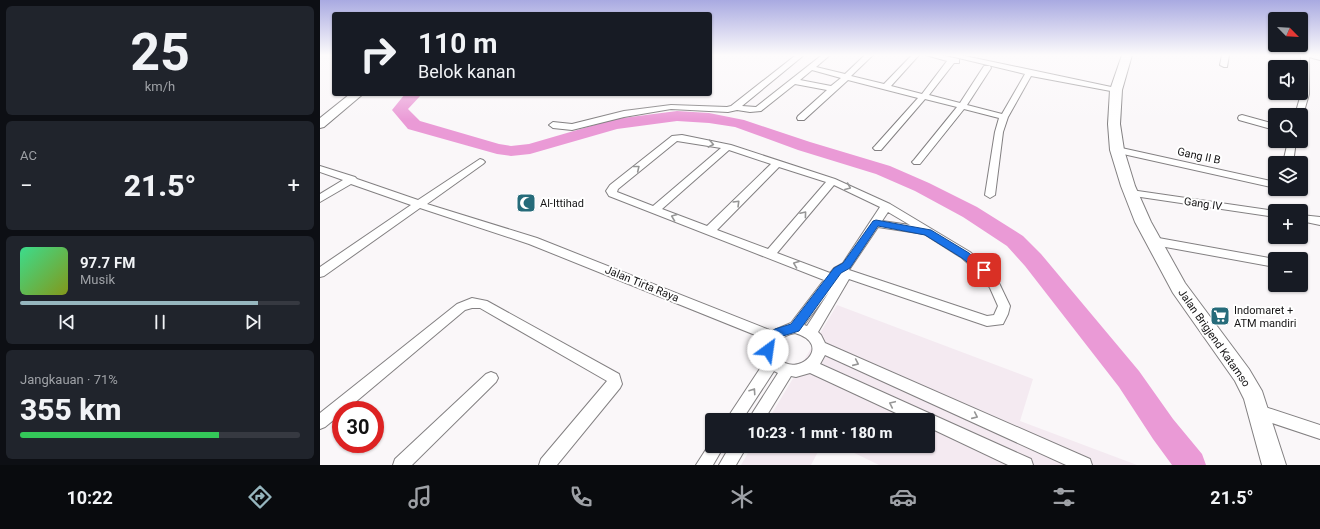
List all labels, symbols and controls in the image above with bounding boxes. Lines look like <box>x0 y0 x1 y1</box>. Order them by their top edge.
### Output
north arrow <box>1268 12 1308 52</box>
map controls <box>1268 12 1308 292</box>
text: 25 <box>130 22 190 83</box>
text: 110 m <box>418 27 497 60</box>
icon: right <box>352 28 404 80</box>
button: sound <box>1268 60 1308 100</box>
text: Belok kanan <box>418 61 516 82</box>
text: km/h <box>145 79 175 94</box>
button: search <box>1268 108 1308 148</box>
one-way arrow <box>708 139 714 147</box>
street label: Gang II B <box>1176 145 1222 167</box>
text: AC <box>20 148 37 163</box>
button: layers <box>1268 156 1308 196</box>
one-way arrow <box>633 166 640 173</box>
text: 21.5° <box>124 168 196 203</box>
text: − <box>20 173 33 198</box>
text: + <box>288 173 300 198</box>
one-way arrow <box>843 182 851 190</box>
mosque icon: Al-Ittihad <box>515 192 537 214</box>
street label: Gang IV <box>1183 195 1223 213</box>
place label: Al-Ittihad <box>540 197 584 210</box>
one-way arrow <box>732 200 740 208</box>
button: + <box>1268 204 1308 244</box>
one-way arrow <box>800 211 807 218</box>
one-way arrow <box>671 214 678 222</box>
button: − <box>1268 252 1308 292</box>
pin <box>967 253 1001 287</box>
text: 97.7 FM <box>80 254 135 272</box>
icon: arrive <box>973 259 995 281</box>
one-way arrow <box>792 260 799 268</box>
street label: Jalan Tirta Raya <box>603 263 681 305</box>
text: Musik <box>80 272 115 287</box>
street label: Jalan Brigjend Katamso <box>1175 287 1253 389</box>
place label: Indomaret + ATM mandiri <box>1234 304 1296 330</box>
supermarket icon: Indomaret + ATM mandiri <box>1209 305 1231 327</box>
icon: previous <box>56 311 78 333</box>
icon: pause <box>149 311 171 333</box>
icon: next <box>242 311 264 333</box>
position arrow <box>747 329 789 371</box>
one-way arrow <box>851 358 859 366</box>
text: Jangkauan · 71% <box>20 372 118 387</box>
one-way arrow <box>748 388 756 395</box>
text: 355 km <box>20 392 122 427</box>
speed limit sign: 30 <box>332 401 384 453</box>
one-way arrow <box>889 401 896 409</box>
one-way arrow <box>970 411 978 419</box>
text: 10:23 · 1 mnt · 180 m <box>748 424 892 442</box>
icon: directions <box>246 483 274 511</box>
icon: music <box>406 483 434 511</box>
icon: phone <box>567 483 595 511</box>
icon: climate <box>728 483 756 511</box>
icon: car <box>889 483 917 511</box>
icon: filters <box>1050 483 1078 511</box>
text: 10:22 <box>66 487 113 508</box>
text: 21.5° <box>1210 487 1254 508</box>

